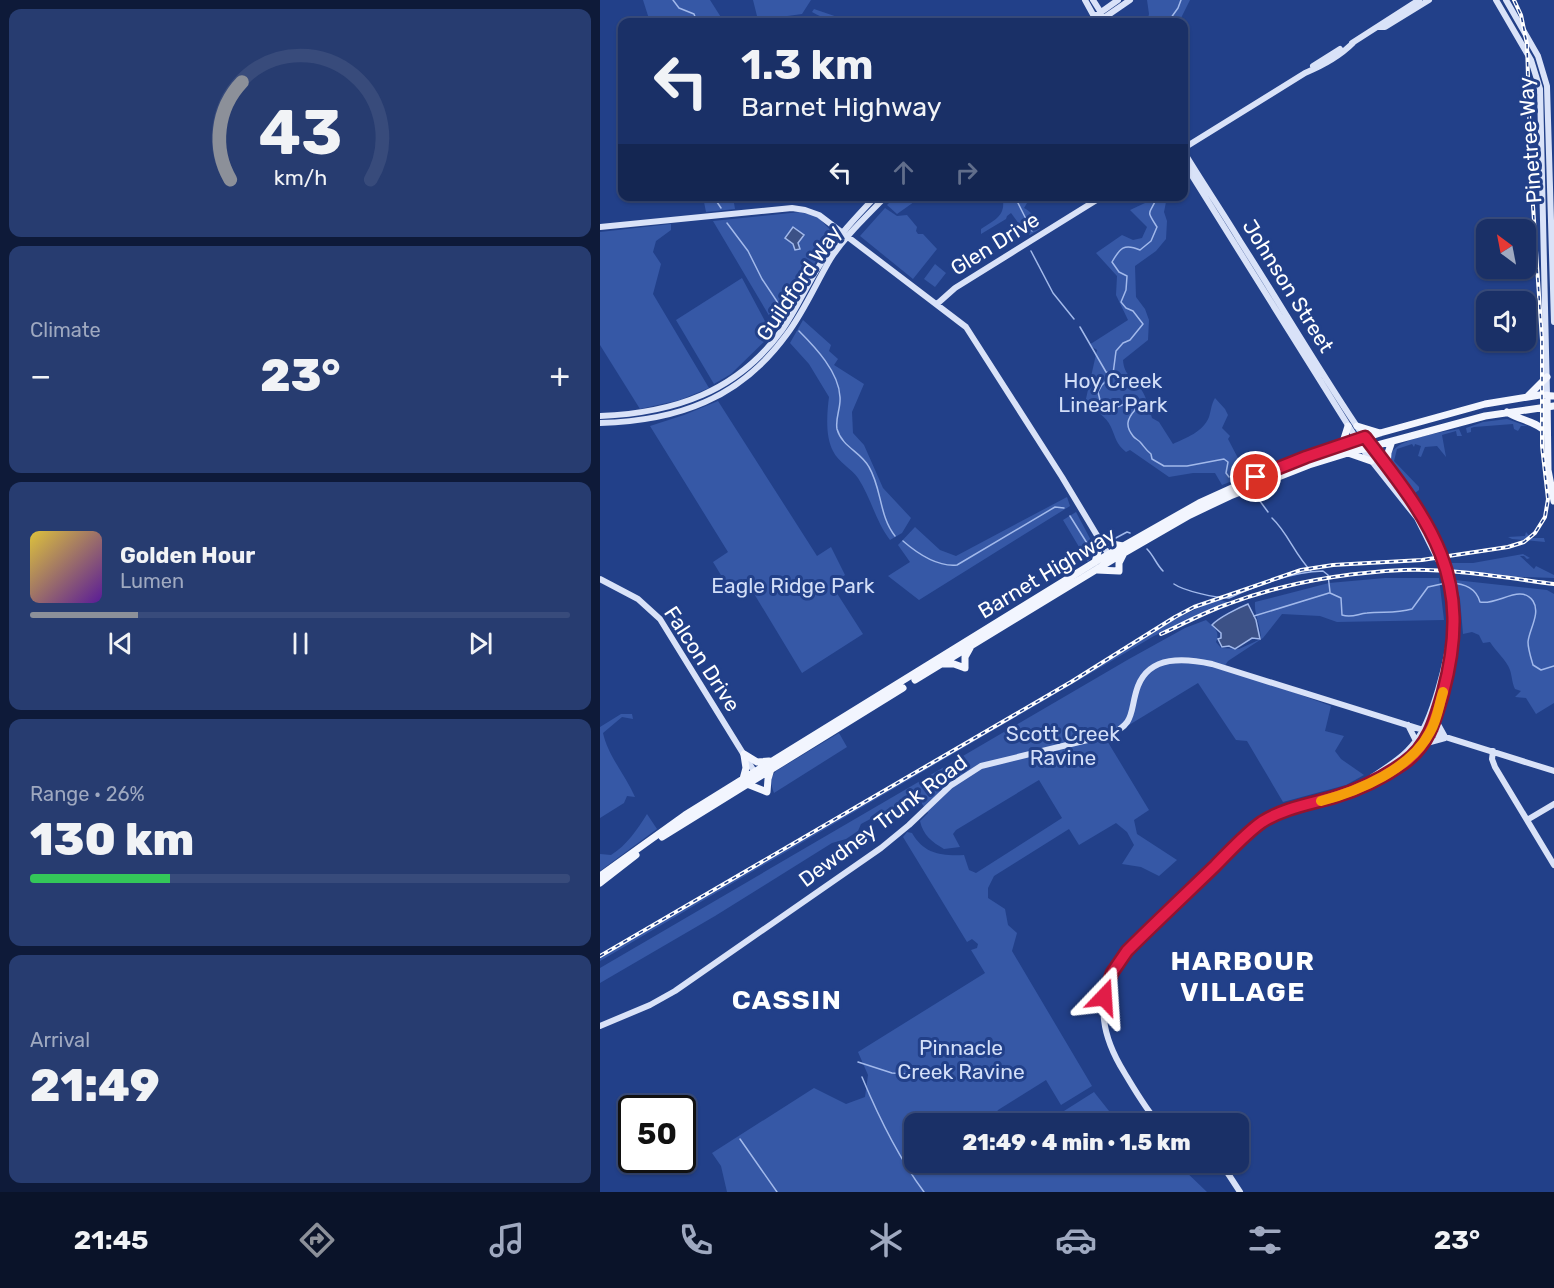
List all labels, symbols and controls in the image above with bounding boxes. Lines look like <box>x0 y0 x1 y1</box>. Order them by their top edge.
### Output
text: 1.3 km <box>741 40 873 90</box>
icon: left <box>642 42 720 120</box>
street label: Pinetree Way <box>1513 76 1546 204</box>
text: Barnet Highway <box>741 91 942 123</box>
text: 43 <box>258 96 342 170</box>
icon: left <box>824 156 857 189</box>
icon: ahead <box>887 156 920 189</box>
icon: right <box>950 156 983 189</box>
text: km/h <box>273 165 327 190</box>
street label: Glen Drive <box>946 207 1044 281</box>
street label: Johnson Street <box>1237 215 1339 357</box>
north arrow <box>1476 219 1536 279</box>
map controls <box>1476 219 1536 351</box>
street label: Guildford Way <box>751 220 847 345</box>
button: sound <box>1476 291 1536 351</box>
text: Climate <box>30 318 101 342</box>
text: 23° <box>260 349 341 402</box>
text: − <box>30 356 51 395</box>
text: + <box>549 356 570 395</box>
park label: Hoy Creek Linear Park <box>1058 368 1168 417</box>
pin <box>1230 451 1281 502</box>
icon: arrive <box>1239 460 1272 493</box>
street label: Barnet Highway <box>973 521 1120 623</box>
text: Golden Hour <box>120 542 255 569</box>
text: Lumen <box>120 569 184 593</box>
park label: Eagle Ridge Park <box>711 573 875 598</box>
street label: Falcon Drive <box>659 601 746 716</box>
icon: previous <box>104 627 137 660</box>
icon: pause <box>284 627 317 660</box>
icon: next <box>464 627 497 660</box>
park label: Scott Creek Ravine <box>1006 721 1120 770</box>
street label: Dewdney Trunk Road <box>794 749 972 892</box>
text: Range · 26% <box>30 782 145 806</box>
text: 130 km <box>30 813 194 866</box>
district label: HARBOUR VILLAGE <box>1170 945 1316 1008</box>
position arrow <box>1072 965 1136 1029</box>
district label: CASSIN <box>732 984 842 1016</box>
text: Arrival <box>30 1028 90 1052</box>
park label: Pinnacle Creek Ravine <box>897 1035 1025 1084</box>
text: 21:49 <box>30 1059 160 1112</box>
speed limit sign: 50 <box>618 1095 696 1173</box>
text: 21:49 · 4 min · 1.5 km <box>962 1129 1191 1156</box>
icon: directions <box>296 1219 338 1261</box>
icon: music <box>486 1219 528 1261</box>
icon: phone <box>675 1219 717 1261</box>
icon: climate <box>865 1219 907 1261</box>
icon: car <box>1055 1219 1097 1261</box>
icon: filters <box>1244 1219 1286 1261</box>
text: 21:45 <box>74 1224 149 1256</box>
text: 23° <box>1434 1224 1480 1256</box>

